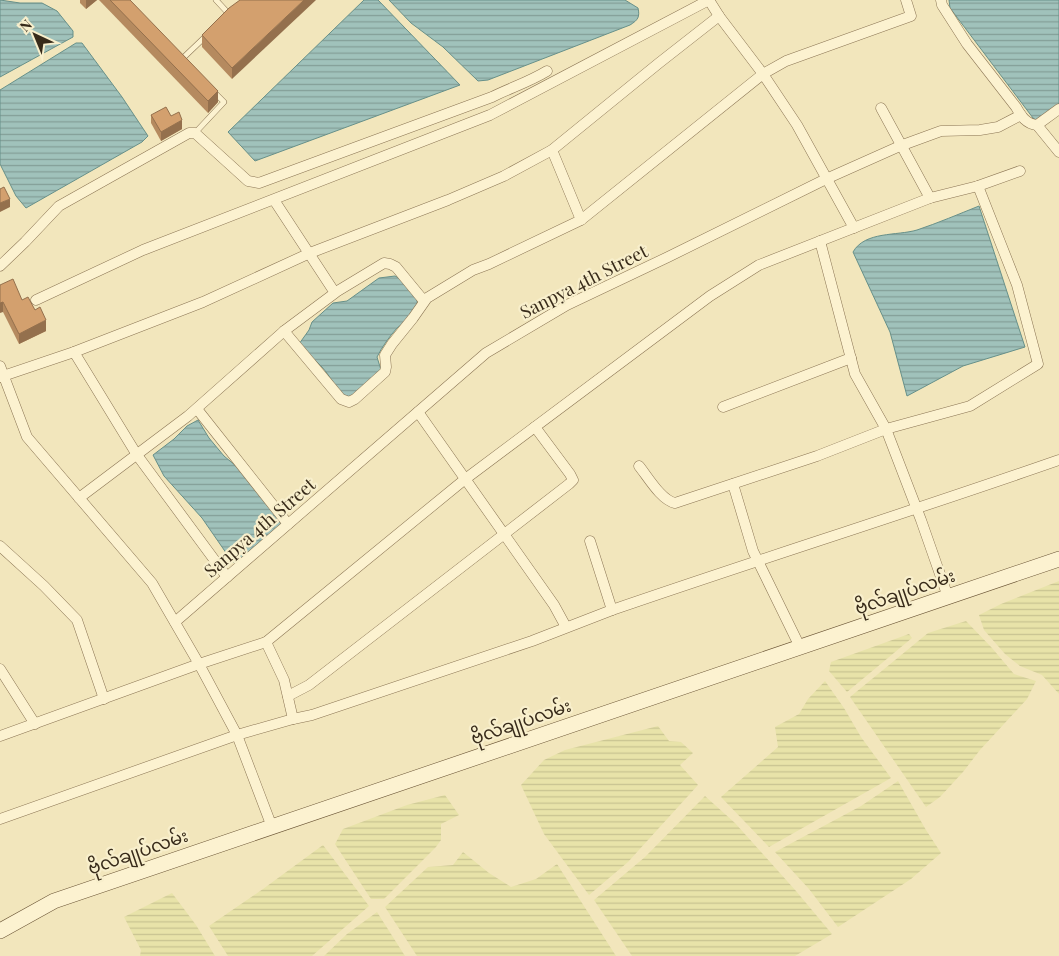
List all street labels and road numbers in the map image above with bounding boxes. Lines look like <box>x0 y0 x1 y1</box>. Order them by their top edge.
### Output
street label: Sanpya 4th Street <box>516 238 652 324</box>
street label: Sanpya 4th Street <box>199 472 321 582</box>
street label: ဗိုလ်ချုပ်လမ်း <box>851 562 959 623</box>
street label: ဗိုလ်ချုပ်လမ်း <box>467 692 575 753</box>
street label: ဗိုလ်ချုပ်လမ်း <box>84 822 192 883</box>

